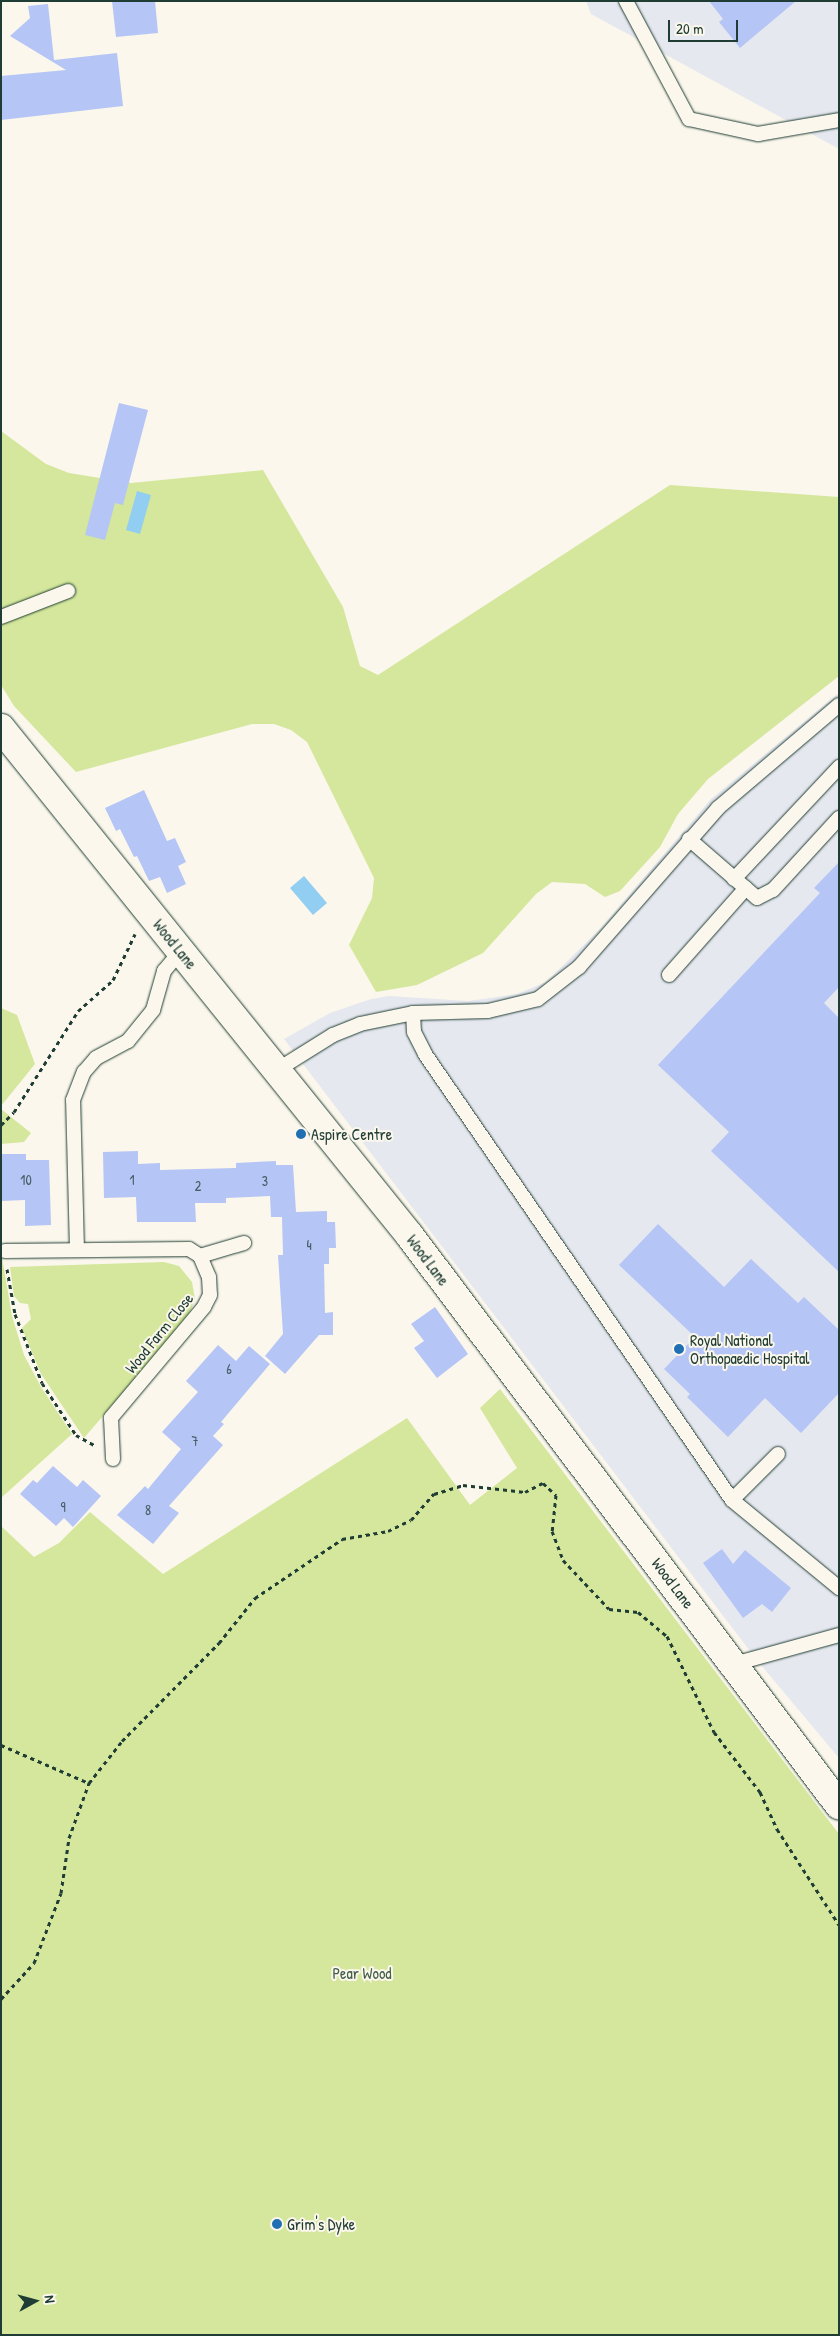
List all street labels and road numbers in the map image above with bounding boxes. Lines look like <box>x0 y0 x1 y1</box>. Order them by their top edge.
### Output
street label: Wood Lane <box>149 915 201 973</box>
street label: Wood Lane <box>403 1231 453 1289</box>
street label: Wood Farm Close <box>121 1289 197 1377</box>
street label: Wood Lane <box>648 1554 698 1612</box>

